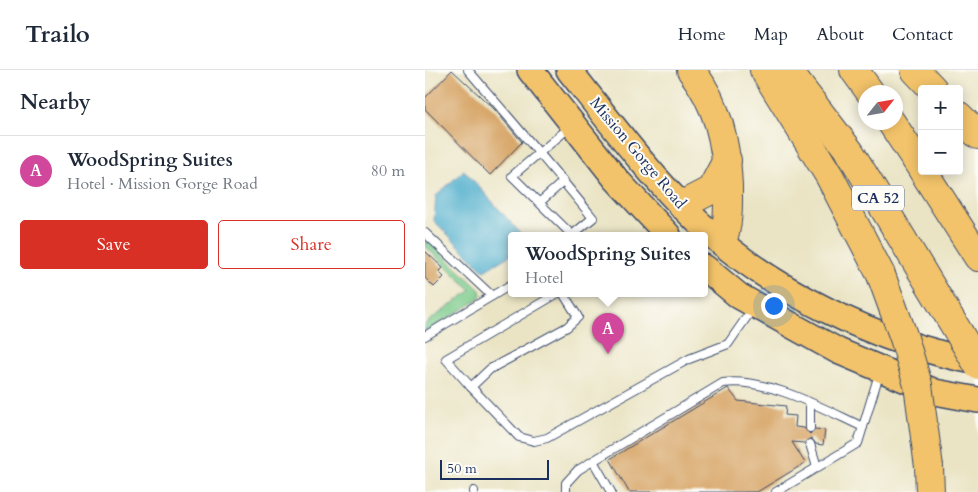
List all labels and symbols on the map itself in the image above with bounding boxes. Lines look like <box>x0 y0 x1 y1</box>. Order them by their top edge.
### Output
north arrow <box>858 85 903 130</box>
street label: Mission Gorge Road <box>585 92 692 214</box>
road number: CA 52 <box>852 186 904 210</box>
your location <box>761 293 787 319</box>
pin: A <box>592 313 624 354</box>
scale bar <box>440 457 549 480</box>

